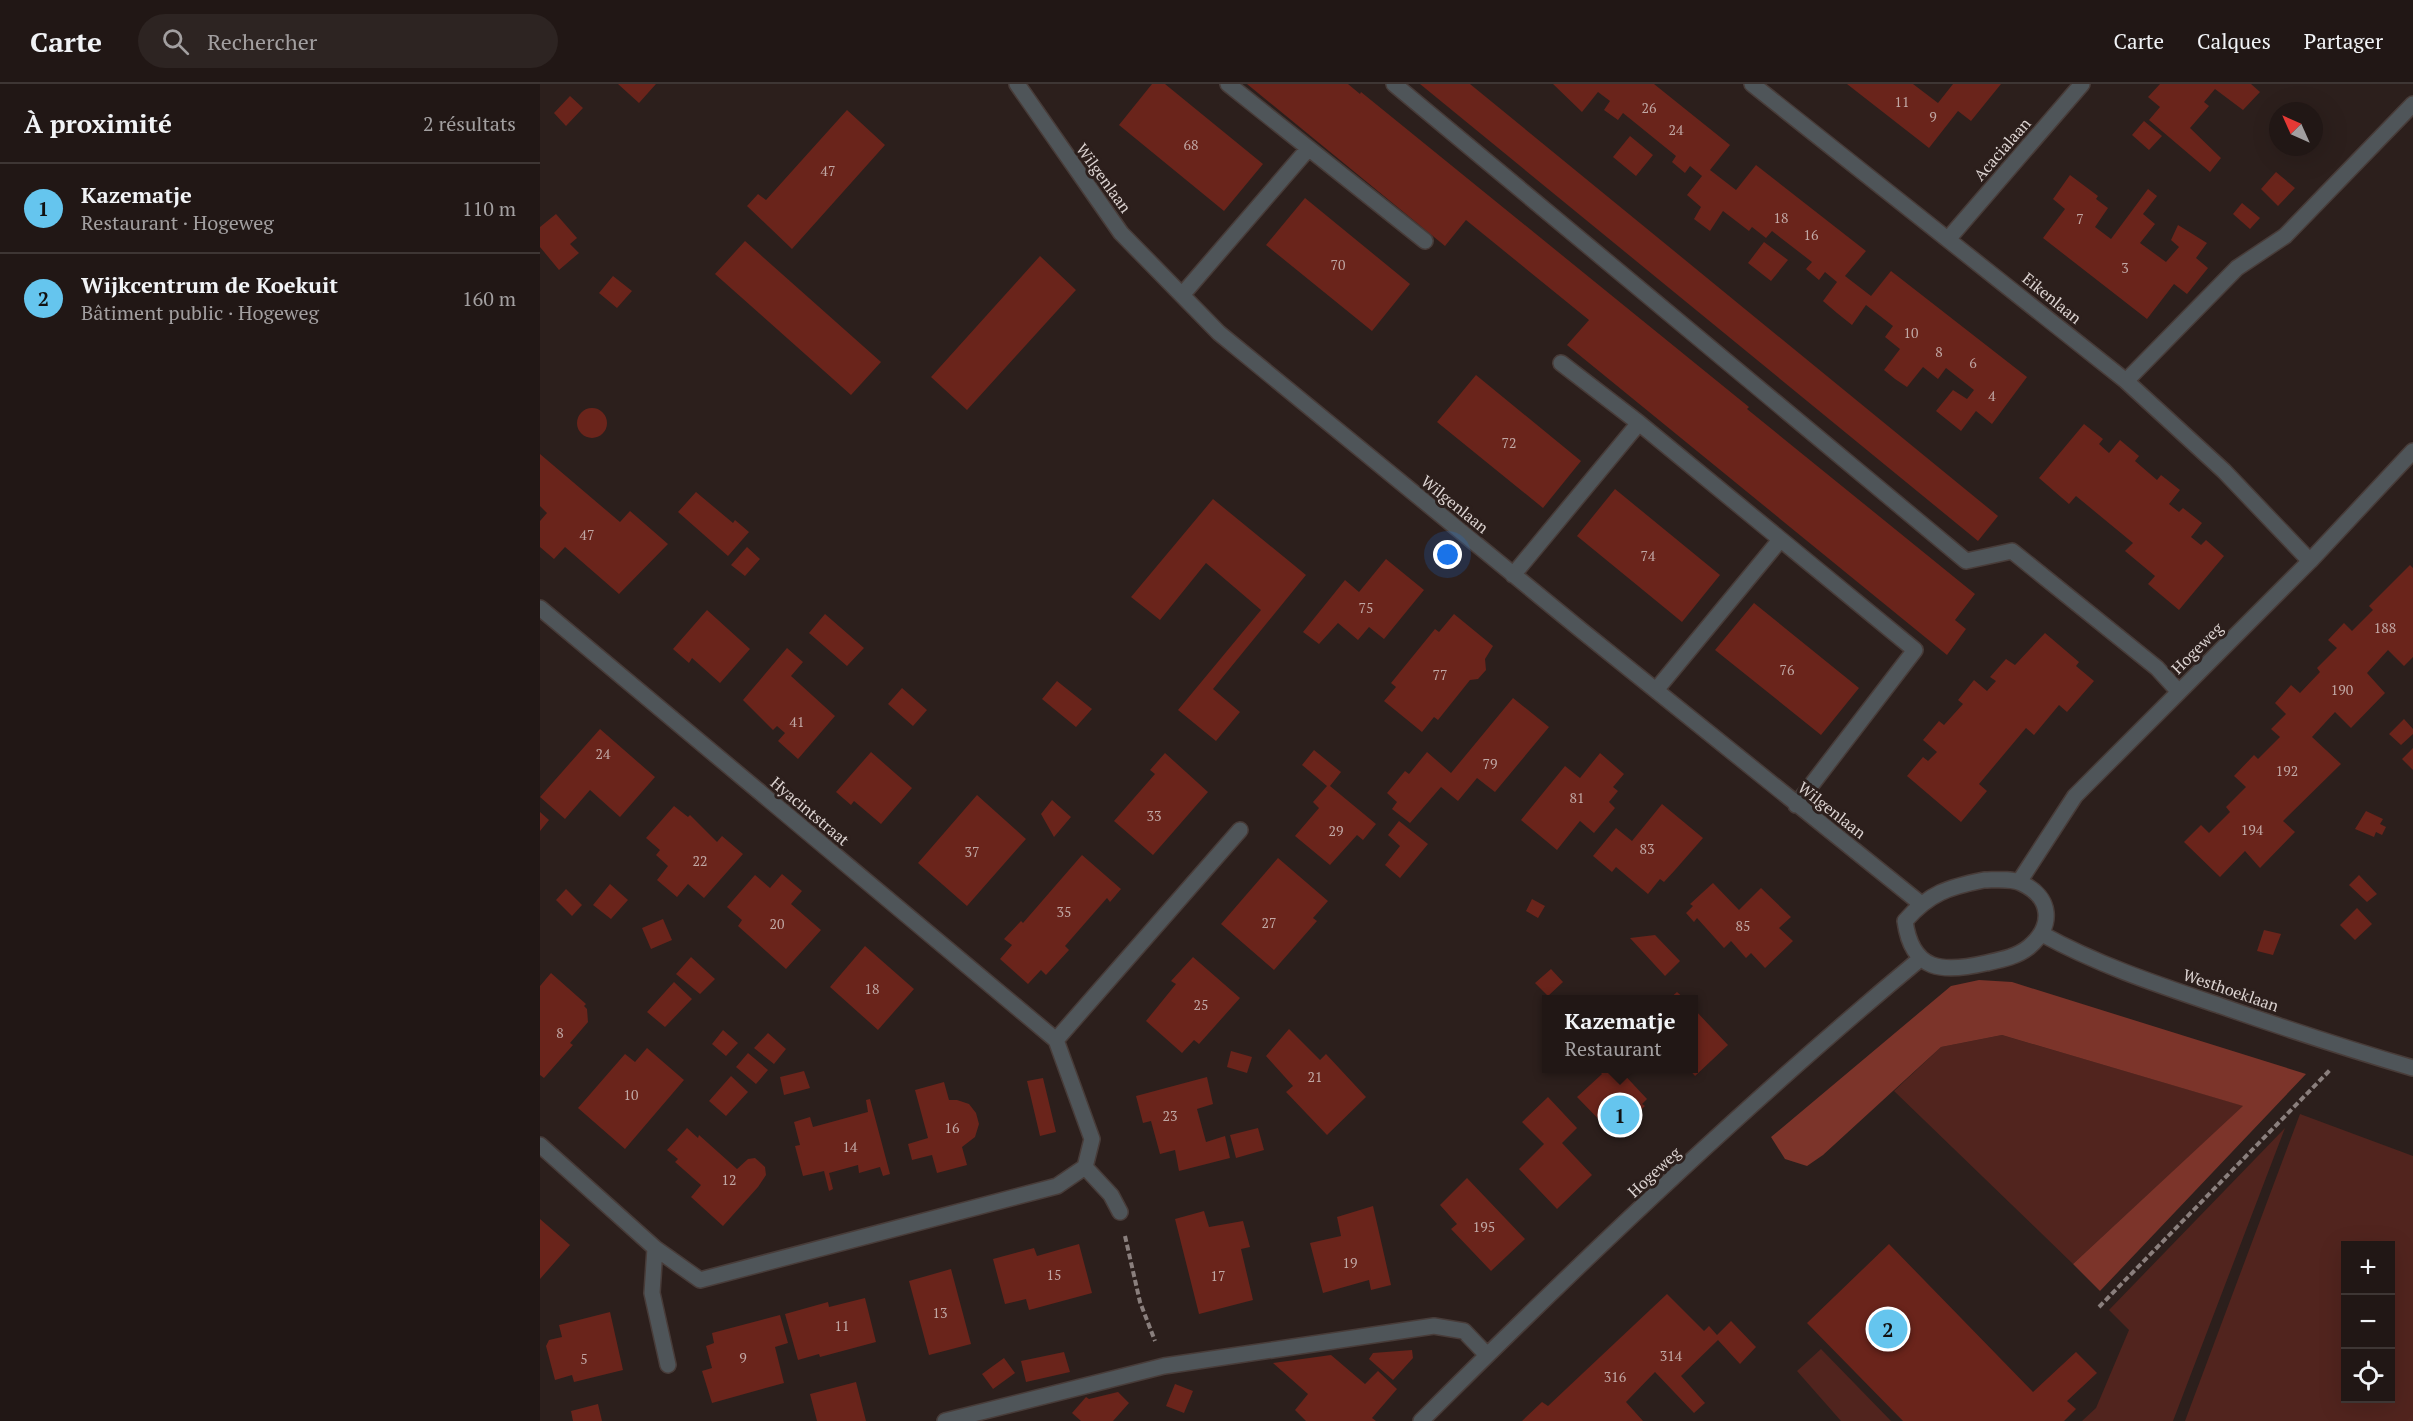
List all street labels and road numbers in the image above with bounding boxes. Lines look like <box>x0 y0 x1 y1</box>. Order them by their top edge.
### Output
street label: Acacialaan <box>1969 112 2036 185</box>
street label: Wilgenlaan <box>1071 139 1137 218</box>
street label: Eikenlaan <box>2018 267 2087 329</box>
street label: Wilgenlaan <box>1417 470 1494 538</box>
street label: Hogeweg <box>2166 617 2228 679</box>
street label: Hyacintstraat <box>766 772 854 851</box>
street label: Wilgenlaan <box>1793 776 1871 844</box>
street label: Westhoeklaan <box>2180 963 2282 1017</box>
street label: Hogeweg <box>1623 1141 1686 1202</box>

